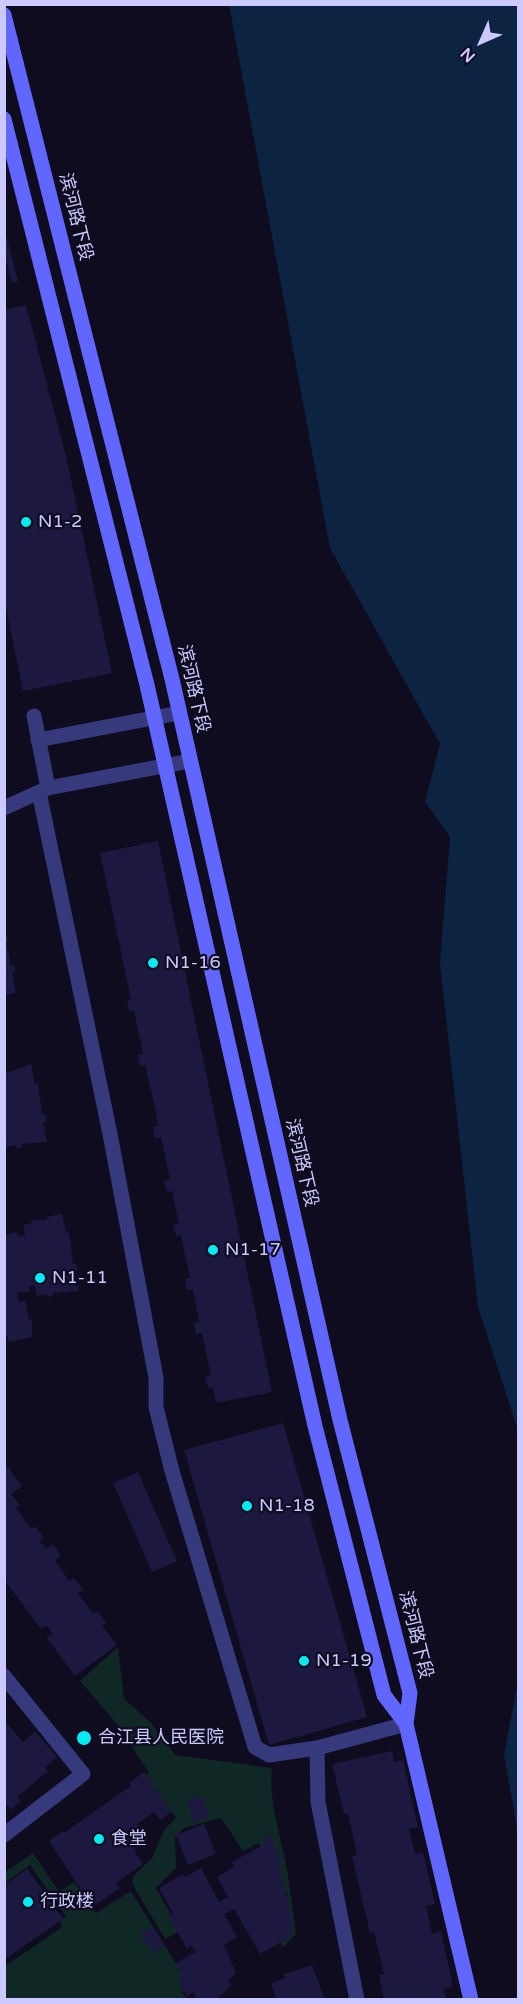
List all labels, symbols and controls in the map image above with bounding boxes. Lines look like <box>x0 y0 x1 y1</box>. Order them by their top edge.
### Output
north arrow <box>451 12 511 72</box>
text: N <box>457 43 480 66</box>
street label: 滨河路下段 <box>54 171 96 263</box>
place label: N1-2 <box>38 511 82 533</box>
marker: N1-2 <box>19 515 33 529</box>
street label: 滨河路下段 <box>172 643 214 735</box>
place label: N1-16 <box>165 952 221 974</box>
marker: N1-16 <box>146 956 160 970</box>
street label: 滨河路下段 <box>280 1117 322 1209</box>
place label: N1-17 <box>225 1239 281 1261</box>
marker: N1-17 <box>206 1243 220 1257</box>
place label: N1-11 <box>52 1267 108 1289</box>
marker: N1-11 <box>33 1271 47 1285</box>
place label: N1-18 <box>259 1495 315 1517</box>
marker: N1-18 <box>240 1499 254 1513</box>
street label: 滨河路下段 <box>394 1589 436 1681</box>
place label: N1-19 <box>316 1650 372 1672</box>
marker: N1-19 <box>297 1654 311 1668</box>
place label: 合江县人民医院 <box>98 1727 224 1749</box>
marker: 合江县人民医院 <box>75 1729 93 1747</box>
place label: 食堂 <box>111 1828 147 1850</box>
marker: 食堂 <box>92 1832 106 1846</box>
place label: 行政楼 <box>40 1891 94 1913</box>
marker: 行政楼 <box>21 1895 35 1909</box>

